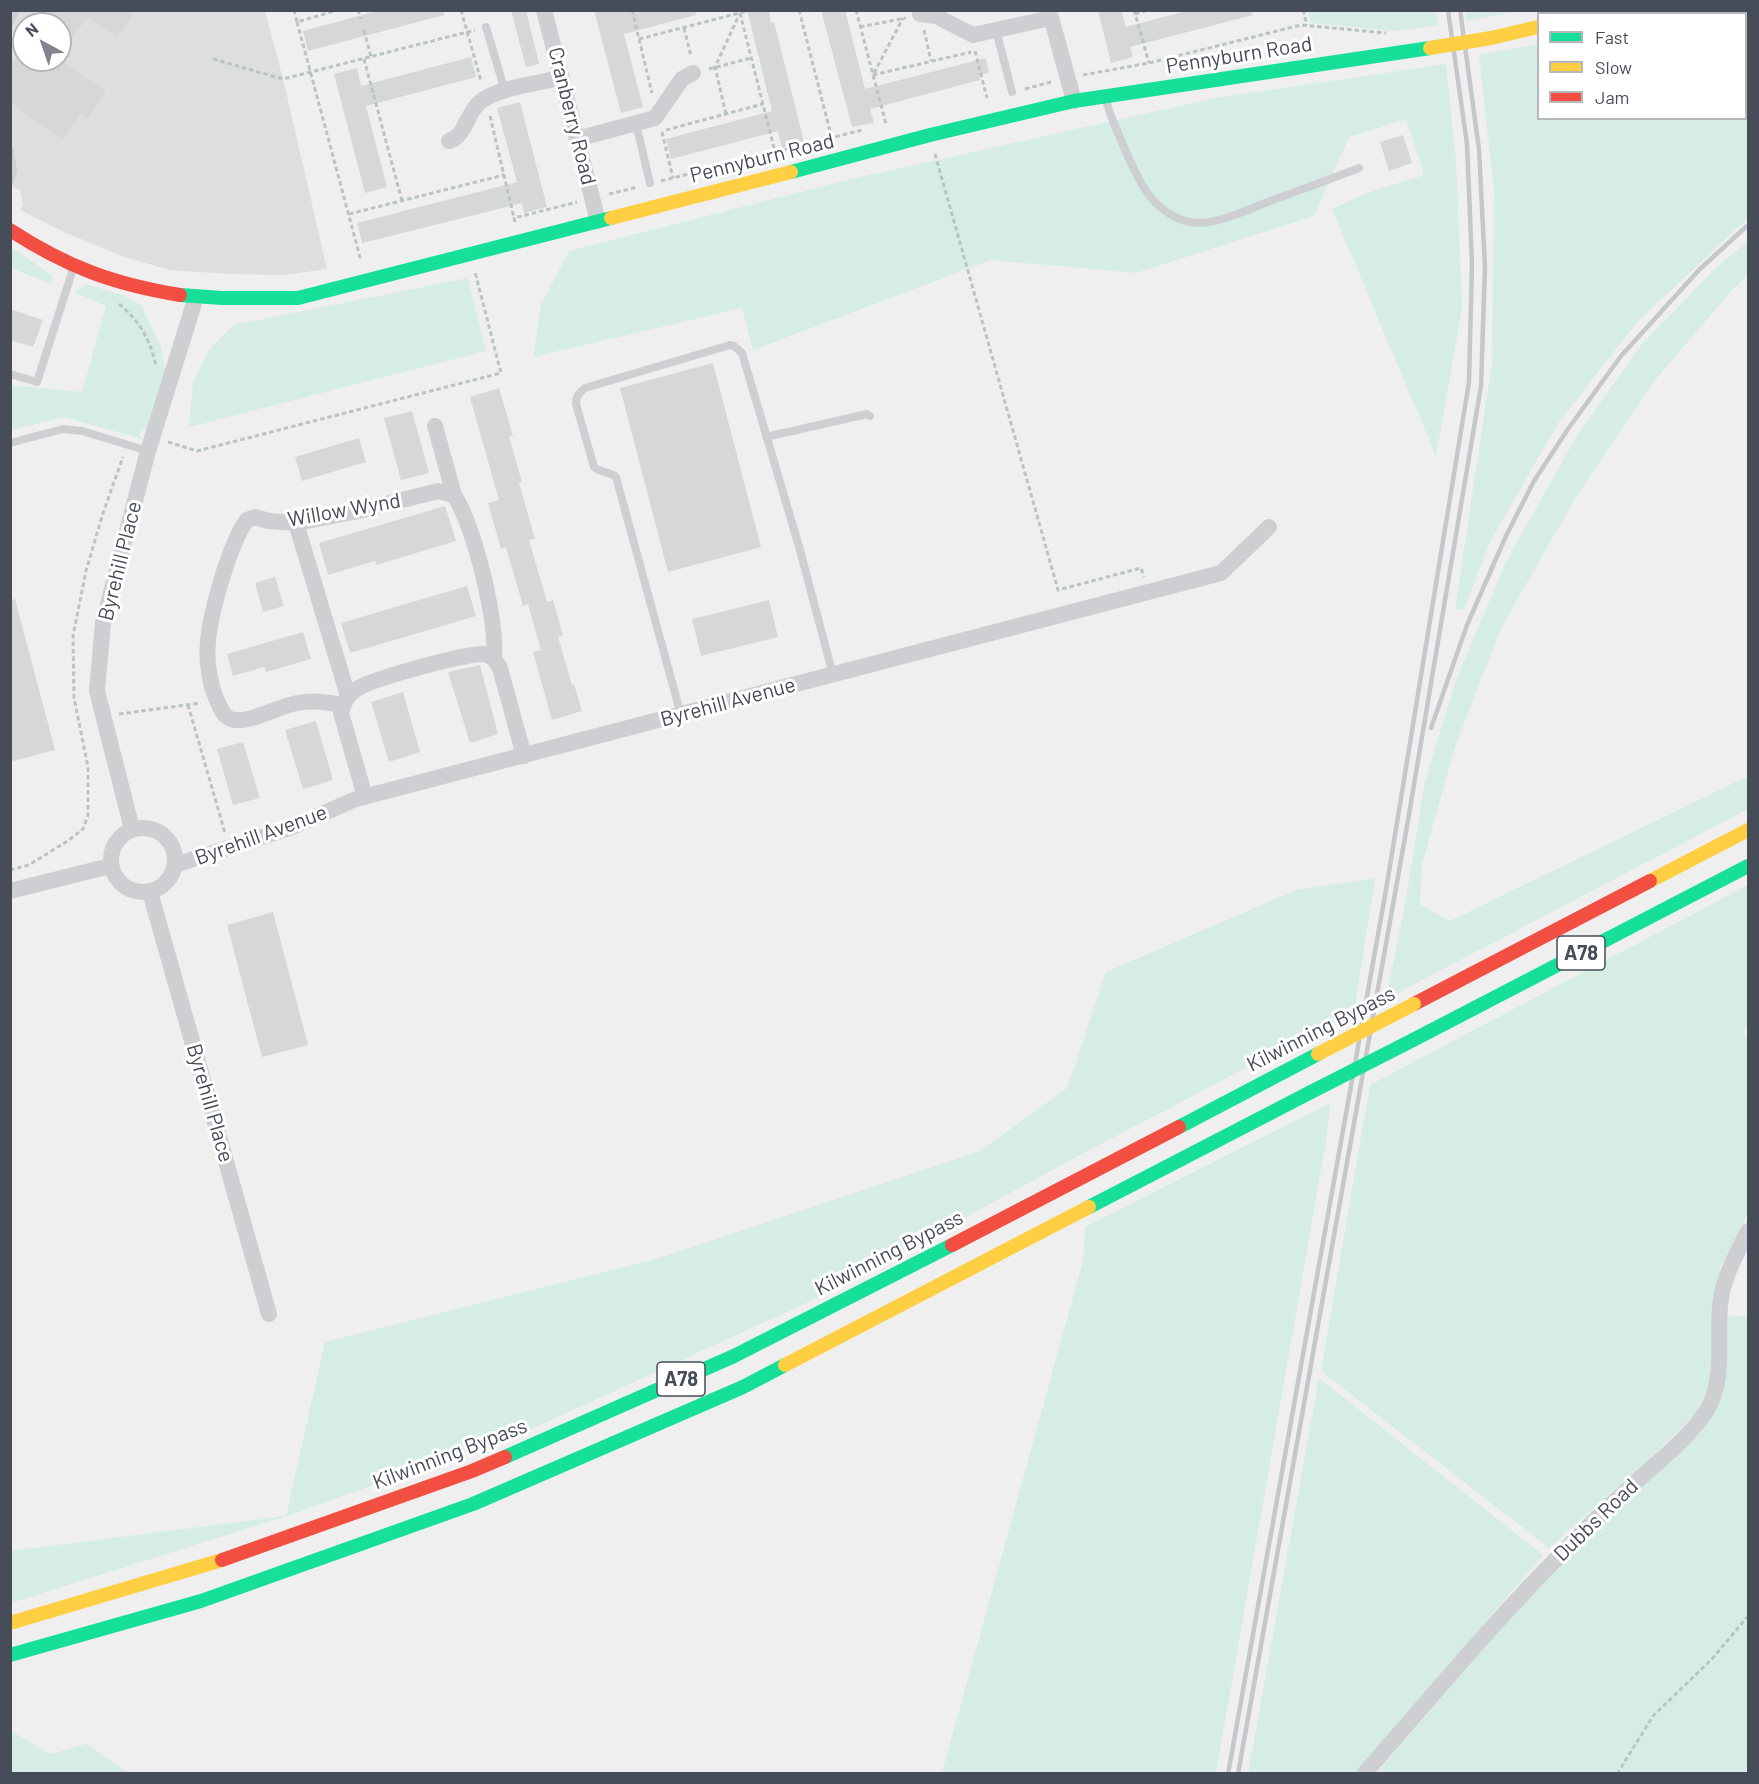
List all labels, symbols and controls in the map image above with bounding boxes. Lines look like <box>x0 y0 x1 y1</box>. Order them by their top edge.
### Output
north arrow <box>12 12 72 72</box>
legend <box>1537 12 1747 120</box>
text: N <box>21 19 42 40</box>
text: Fast <box>1595 26 1629 48</box>
street label: Pennyburn Road <box>1164 31 1314 79</box>
street label: Cranberry Road <box>543 45 601 187</box>
text: Slow <box>1595 56 1632 78</box>
text: Jam <box>1595 86 1629 108</box>
street label: Pennyburn Road <box>687 128 837 188</box>
street label: Willow Wynd <box>285 488 403 532</box>
street label: Byrehill Place <box>93 499 147 623</box>
street label: Byrehill Avenue <box>658 672 798 732</box>
street label: Byrehill Avenue <box>192 799 330 871</box>
road number: A78 <box>1557 936 1605 970</box>
street label: Kilwinning Bypass <box>1243 981 1399 1077</box>
street label: Byrehill Place <box>181 1041 239 1165</box>
street label: Kilwinning Bypass <box>811 1205 967 1301</box>
road number: A78 <box>657 1362 705 1396</box>
street label: Kilwinning Bypass <box>369 1413 531 1495</box>
street label: Dubbs Road <box>1549 1474 1643 1566</box>

